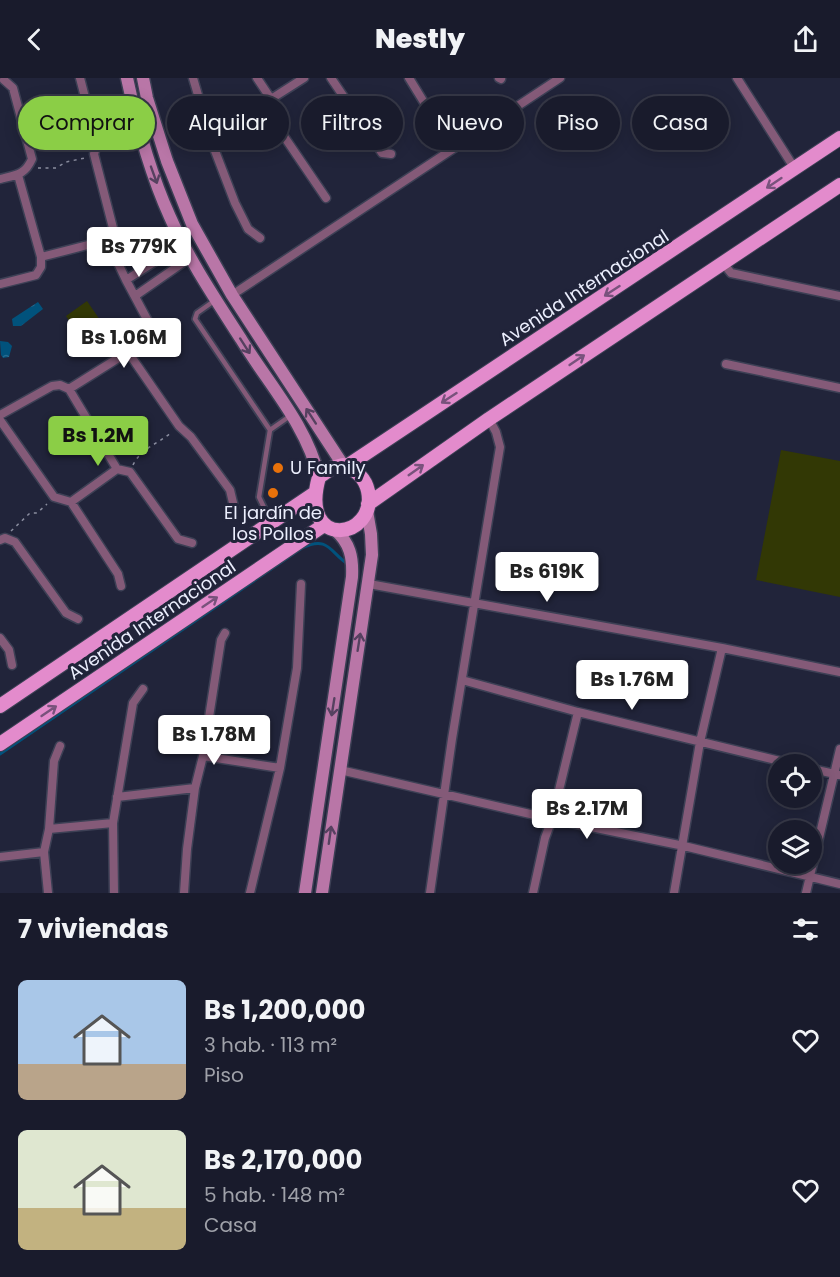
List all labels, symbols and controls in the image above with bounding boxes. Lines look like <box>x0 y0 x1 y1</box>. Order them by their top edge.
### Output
text: Nestly <box>375 20 465 57</box>
icon: back <box>18 23 51 56</box>
icon: share <box>789 23 822 56</box>
chip: Comprar <box>18 96 155 150</box>
chip: Alquilar <box>167 96 289 150</box>
chip: Filtros <box>301 96 403 150</box>
chip: Nuevo <box>415 96 524 150</box>
chip: Piso <box>536 96 620 150</box>
chip: Casa <box>632 96 729 150</box>
one-way arrow <box>149 165 160 184</box>
one-way arrow <box>766 177 783 189</box>
street label: Avenida Internacional <box>494 223 673 352</box>
pin: Bs 779K <box>84 227 194 278</box>
text: Bs 779K <box>101 232 177 260</box>
one-way arrow <box>604 285 621 297</box>
pin: Bs 1.06M <box>62 318 186 369</box>
text: Bs 1.06M <box>81 323 167 351</box>
one-way arrow <box>239 338 251 354</box>
one-way arrow <box>568 354 585 366</box>
one-way arrow <box>441 393 458 405</box>
one-way arrow <box>305 408 317 425</box>
pin: Bs 1.2M <box>43 416 153 467</box>
text: Bs 1.2M <box>62 421 134 449</box>
place label: U Family <box>290 455 366 480</box>
marker: U Family <box>271 461 285 475</box>
one-way arrow <box>407 464 424 476</box>
marker: El jardín de los Pollos <box>266 486 280 500</box>
place label: El jardín de los Pollos <box>224 500 322 546</box>
pin: Bs 619K <box>492 552 602 603</box>
street label: Avenida Internacional <box>63 554 241 685</box>
text: Bs 619K <box>509 557 585 585</box>
one-way arrow <box>202 596 219 609</box>
one-way arrow <box>354 633 365 653</box>
pin: Bs 1.76M <box>570 660 694 711</box>
text: Bs 1.76M <box>590 665 674 693</box>
one-way arrow <box>328 696 339 716</box>
one-way arrow <box>40 705 57 718</box>
pin: Bs 1.78M <box>152 715 276 766</box>
text: Bs 1.78M <box>172 720 256 748</box>
map controls <box>768 754 822 874</box>
button: locate <box>768 754 822 808</box>
pin: Bs 2.17M <box>525 789 649 840</box>
text: Bs 2.17M <box>546 794 628 822</box>
button: layers <box>768 820 822 874</box>
one-way arrow <box>325 826 336 845</box>
text: 7 viviendas <box>18 911 169 947</box>
icon: filters <box>789 913 822 946</box>
text: Bs 1,200,000 <box>204 992 365 1028</box>
icon: home <box>66 1004 138 1076</box>
icon: heart <box>789 1024 822 1057</box>
text: 3 hab. · 113 m² <box>204 1031 337 1059</box>
text: Piso <box>204 1061 244 1089</box>
text: Bs 2,170,000 <box>204 1142 362 1178</box>
icon: home <box>66 1154 138 1226</box>
icon: heart <box>789 1174 822 1207</box>
text: 5 hab. · 148 m² <box>204 1181 345 1209</box>
text: Casa <box>204 1211 257 1239</box>

